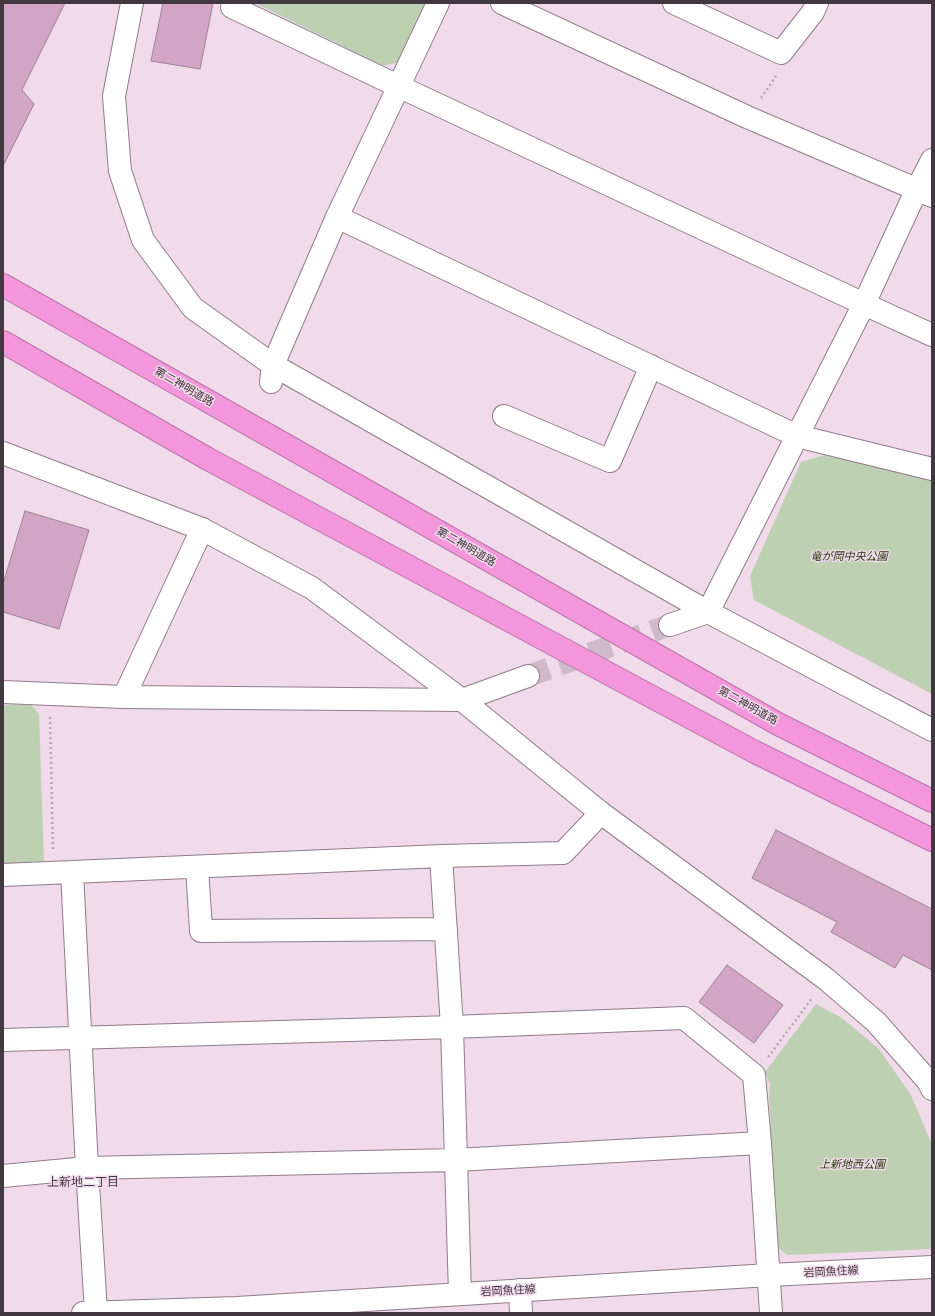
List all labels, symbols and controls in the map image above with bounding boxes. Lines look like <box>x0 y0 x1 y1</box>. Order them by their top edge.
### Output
street label: 第二神明道路 <box>152 365 216 409</box>
street label: 第二神明道路 <box>434 525 498 569</box>
park label: 竜が岡中央公園 <box>811 550 887 564</box>
street label: 第二神明道路 <box>716 684 780 728</box>
park label: 上新地西公園 <box>819 1158 885 1172</box>
district label: 上新地二丁目 <box>47 1176 119 1190</box>
street label: 岩岡魚住線 <box>803 1264 859 1280</box>
street label: 岩岡魚住線 <box>480 1283 536 1299</box>

